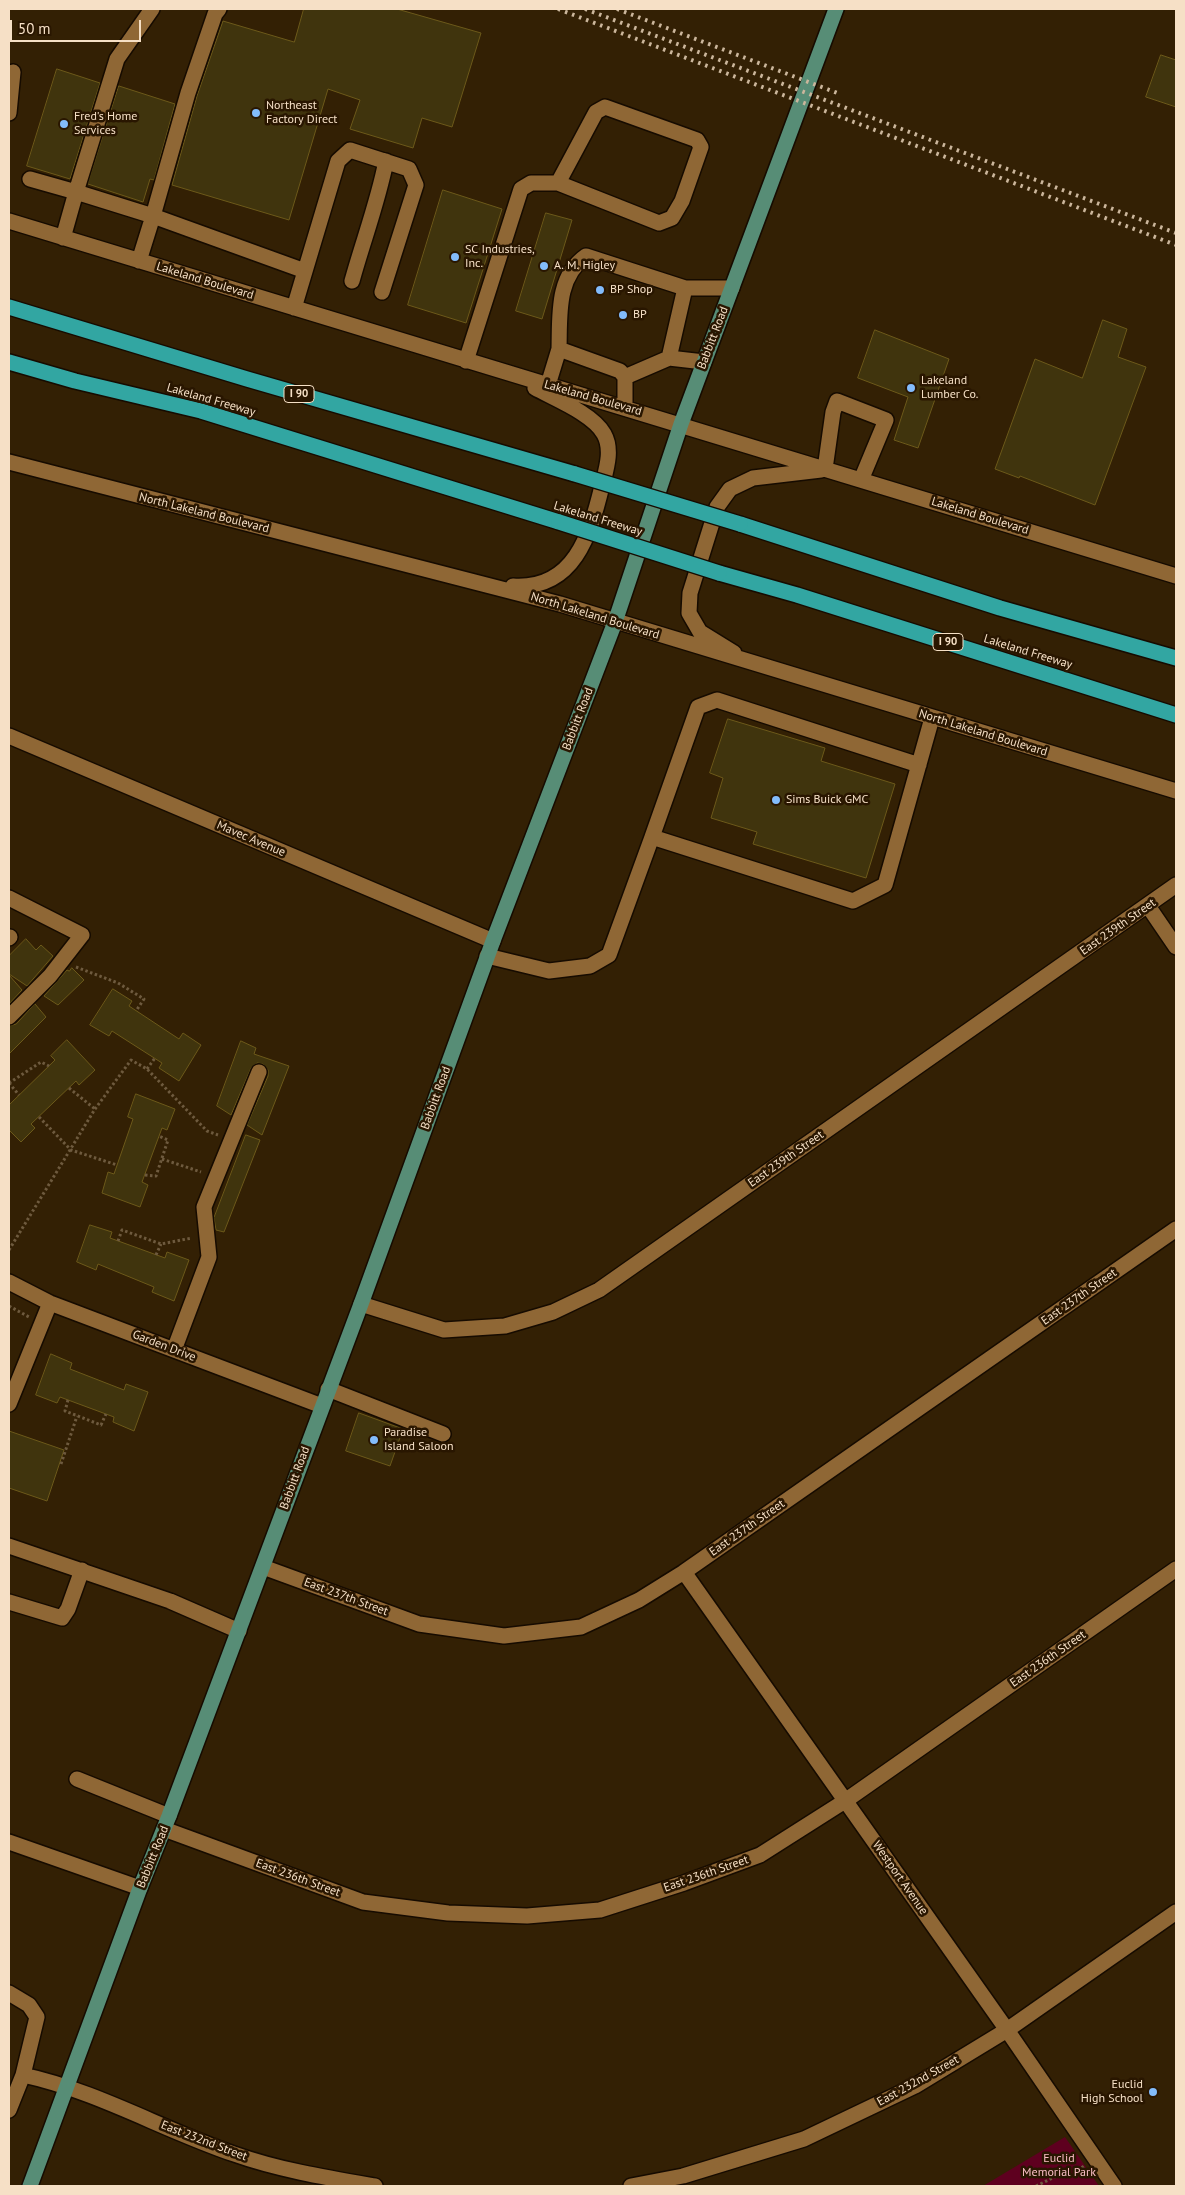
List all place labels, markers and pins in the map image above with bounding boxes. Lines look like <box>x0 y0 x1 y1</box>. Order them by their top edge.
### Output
place label: Northeast Factory Direct <box>266 99 337 127</box>
marker: Northeast Factory Direct <box>250 107 262 119</box>
place label: Fred's Home Services <box>74 110 137 138</box>
marker: Fred's Home Services <box>58 118 70 130</box>
place label: SC Industries, Inc. <box>465 243 535 271</box>
marker: SC Industries, Inc. <box>449 251 461 263</box>
place label: A. M. Higley <box>554 259 615 273</box>
marker: A. M. Higley <box>538 260 550 272</box>
place label: BP Shop <box>610 283 653 297</box>
marker: BP Shop <box>594 284 606 296</box>
place label: BP <box>633 308 647 322</box>
marker: BP <box>617 309 629 321</box>
place label: Lakeland Lumber Co. <box>921 374 978 402</box>
marker: Lakeland Lumber Co. <box>905 382 917 394</box>
place label: Sims Buick GMC <box>786 793 868 807</box>
marker: Sims Buick GMC <box>770 794 782 806</box>
place label: Paradise Island Saloon <box>384 1426 453 1454</box>
marker: Paradise Island Saloon <box>368 1434 380 1446</box>
place label: Euclid High School <box>1081 2078 1143 2106</box>
marker: Euclid High School <box>1147 2086 1159 2098</box>

